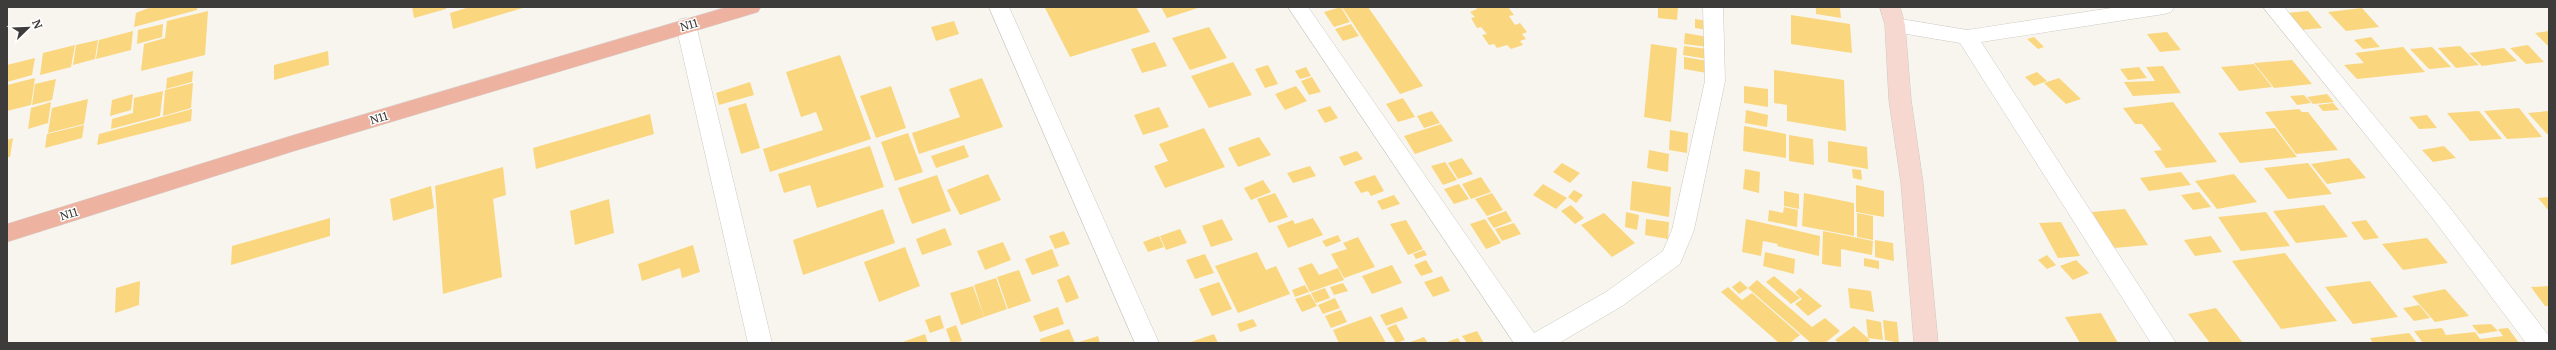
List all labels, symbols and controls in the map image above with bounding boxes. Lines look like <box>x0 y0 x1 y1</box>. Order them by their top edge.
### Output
north arrow <box>8 8 48 48</box>
street label: N11 <box>678 16 700 34</box>
text: N <box>29 17 45 31</box>
street label: N11 <box>368 109 390 127</box>
street label: N11 <box>58 205 80 223</box>

